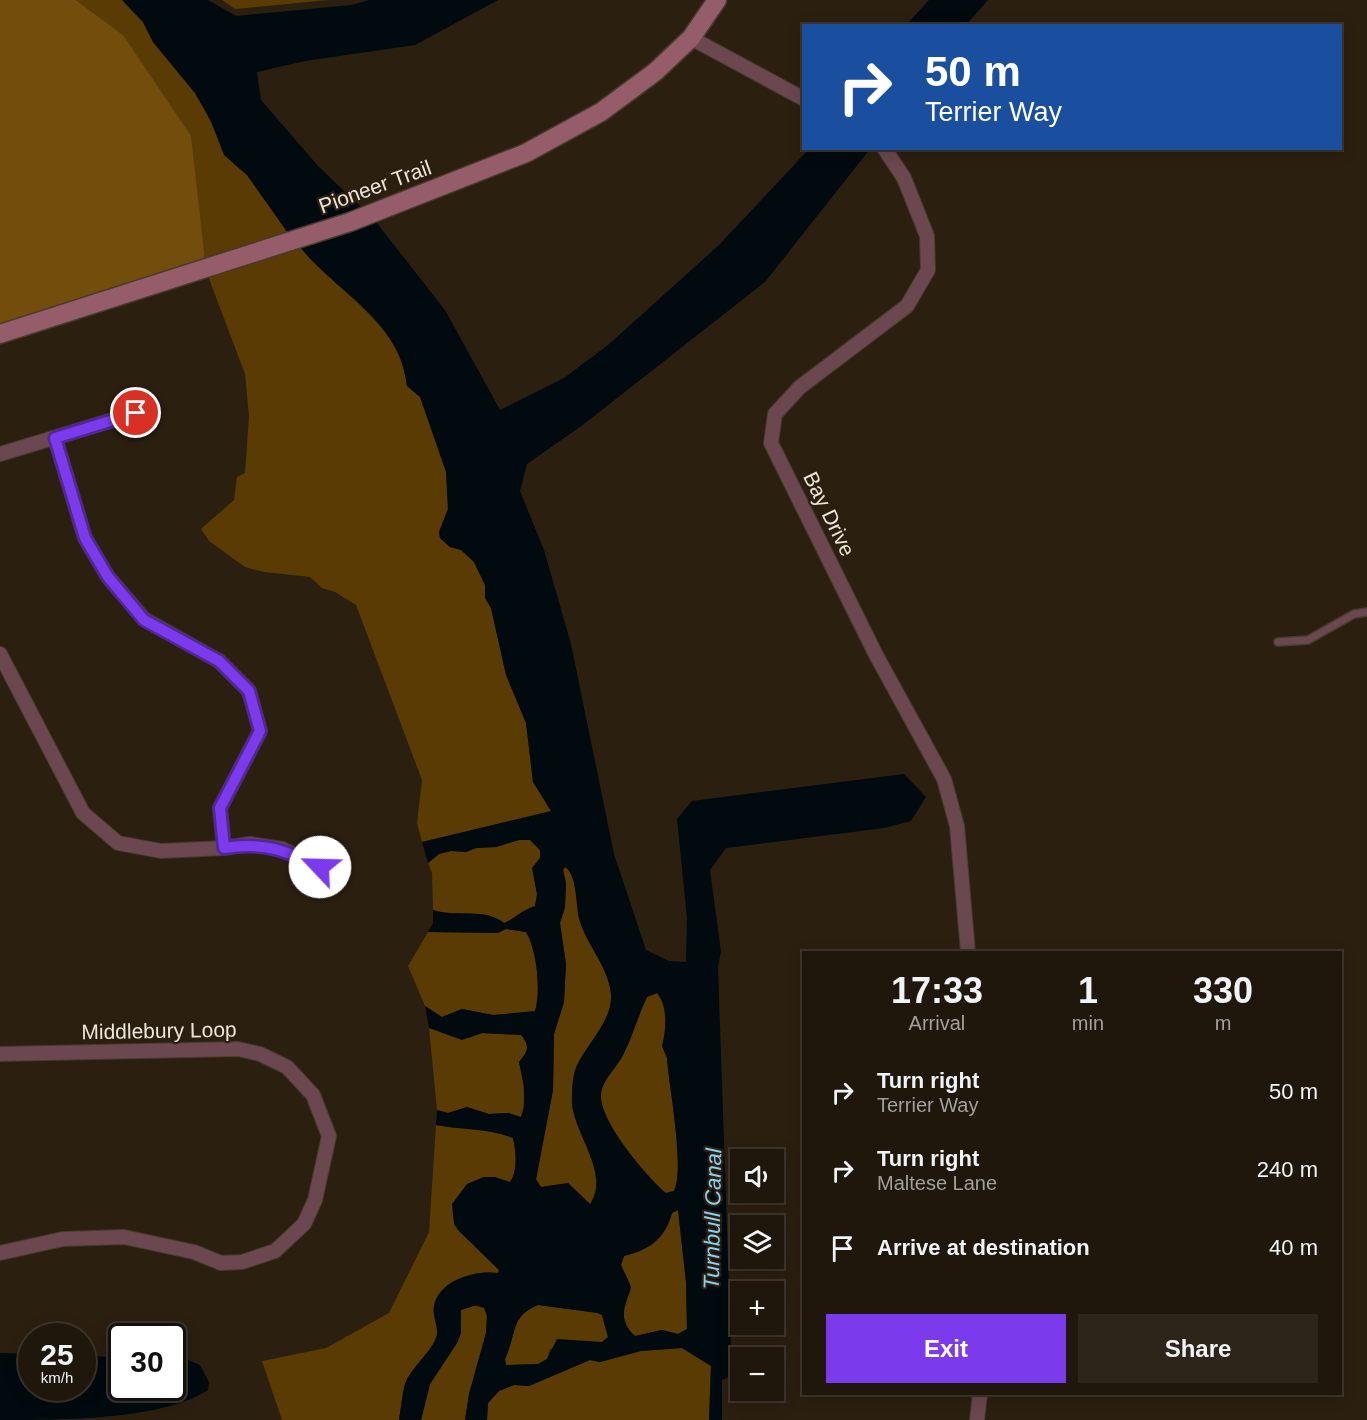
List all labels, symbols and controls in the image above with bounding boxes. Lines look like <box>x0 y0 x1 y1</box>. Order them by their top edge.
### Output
icon: right <box>826 48 904 126</box>
text: 50 m <box>925 48 1021 95</box>
text: Terrier Way <box>925 97 1062 127</box>
street label: Pioneer Trail <box>316 156 434 217</box>
pin <box>110 387 161 438</box>
icon: arrive <box>119 396 152 429</box>
street label: Bay Drive <box>799 468 860 560</box>
position arrow <box>288 835 352 899</box>
text: 17:33 <box>891 970 983 1011</box>
text: 1 <box>1078 970 1098 1011</box>
text: 330 <box>1193 970 1253 1011</box>
text: Arrival <box>909 1012 965 1034</box>
text: min <box>1072 1012 1104 1034</box>
text: m <box>1215 1012 1231 1034</box>
street label: Middlebury Loop <box>81 1018 237 1043</box>
text: Turn right <box>877 1068 979 1093</box>
icon: right <box>826 1076 859 1109</box>
text: 50 m <box>1269 1079 1318 1104</box>
text: Terrier Way <box>877 1094 978 1116</box>
text: Turn right <box>877 1146 979 1171</box>
water label: Turnbull Canal <box>699 1147 726 1290</box>
map controls <box>730 1149 784 1401</box>
button: sound <box>730 1149 784 1203</box>
icon: right <box>826 1154 859 1187</box>
text: 240 m <box>1257 1157 1318 1182</box>
text: Maltese Lane <box>877 1172 997 1194</box>
button: layers <box>730 1215 784 1269</box>
icon: arrive <box>826 1232 859 1265</box>
text: Arrive at destination <box>877 1235 1090 1260</box>
text: 40 m <box>1269 1235 1318 1260</box>
button: + <box>730 1281 784 1335</box>
button: Exit <box>826 1314 1066 1383</box>
button: Share <box>1078 1314 1318 1383</box>
speed limit sign: 30 <box>108 1323 186 1401</box>
text: 25 <box>40 1338 74 1371</box>
button: − <box>730 1347 784 1401</box>
text: km/h <box>41 1369 73 1386</box>

